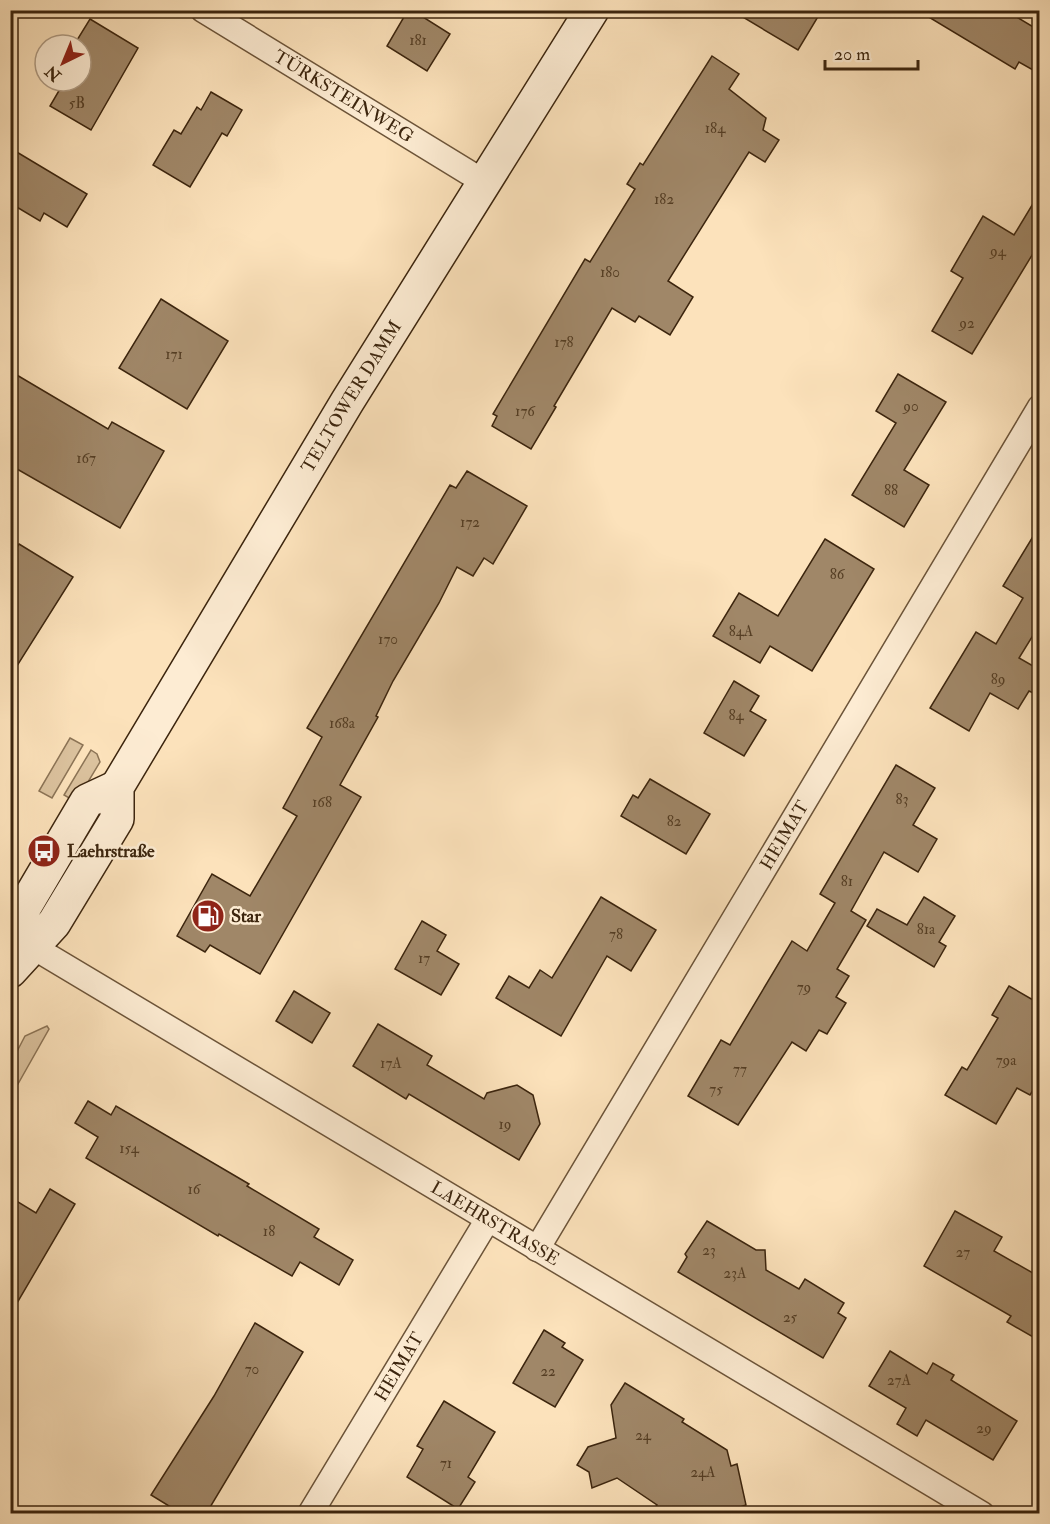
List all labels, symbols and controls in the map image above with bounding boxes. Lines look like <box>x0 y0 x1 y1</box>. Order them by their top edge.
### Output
house number: 181 <box>409 31 427 50</box>
north arrow <box>33 33 93 93</box>
scale bar <box>825 33 918 71</box>
text: 20 m <box>834 43 870 66</box>
street label: TÜRKSTEINWEG <box>269 45 418 148</box>
text: N <box>41 61 66 86</box>
house number: 5B <box>69 94 85 113</box>
house number: 184 <box>705 119 726 138</box>
house number: 182 <box>654 190 674 209</box>
house number: 94 <box>989 242 1007 261</box>
house number: 180 <box>600 263 620 282</box>
house number: 92 <box>958 314 975 333</box>
street label: TELTOWER DAMM <box>296 316 407 477</box>
house number: 178 <box>554 333 574 352</box>
house number: 171 <box>165 345 183 364</box>
house number: 90 <box>902 397 919 416</box>
house number: 176 <box>515 402 536 421</box>
house number: 167 <box>76 449 96 468</box>
house number: 88 <box>884 481 898 500</box>
house number: 172 <box>460 513 480 532</box>
house number: 86 <box>830 565 846 584</box>
house number: 84A <box>729 622 754 641</box>
house number: 170 <box>378 630 398 649</box>
house number: 89 <box>991 670 1005 689</box>
house number: 84 <box>728 706 744 725</box>
house number: 168a <box>329 714 356 733</box>
house number: 83 <box>896 790 908 809</box>
house number: 168 <box>312 793 332 812</box>
street label: HEIMAT <box>755 796 814 874</box>
house number: 82 <box>667 812 682 831</box>
bus stop icon: Laehrstraße <box>26 833 62 869</box>
place label: Laehrstraße <box>67 840 155 863</box>
house number: 81 <box>841 872 853 891</box>
fuel station icon: Star <box>190 898 226 934</box>
place label: Star <box>231 905 261 928</box>
house number: 81a <box>917 920 936 939</box>
house number: 78 <box>609 925 623 944</box>
house number: 17 <box>418 949 430 968</box>
house number: 79 <box>797 978 811 997</box>
house number: 79a <box>996 1051 1017 1070</box>
house number: 17A <box>380 1054 402 1073</box>
house number: 77 <box>733 1060 747 1079</box>
house number: 75 <box>709 1080 723 1099</box>
house number: 19 <box>499 1115 511 1134</box>
house number: 154 <box>119 1139 140 1158</box>
street label: LAEHRSTRASSE <box>426 1176 564 1271</box>
house number: 16 <box>188 1180 202 1199</box>
house number: 18 <box>263 1222 275 1241</box>
house number: 23 <box>702 1241 716 1260</box>
house number: 27 <box>956 1243 970 1262</box>
house number: 23A <box>724 1264 747 1283</box>
house number: 25 <box>783 1308 797 1327</box>
street label: HEIMAT <box>370 1328 429 1406</box>
house number: 70 <box>245 1360 259 1379</box>
house number: 22 <box>540 1362 556 1381</box>
house number: 27A <box>887 1371 911 1390</box>
house number: 29 <box>976 1419 992 1438</box>
house number: 24 <box>635 1426 652 1445</box>
house number: 71 <box>440 1454 452 1473</box>
house number: 24A <box>690 1463 716 1482</box>

